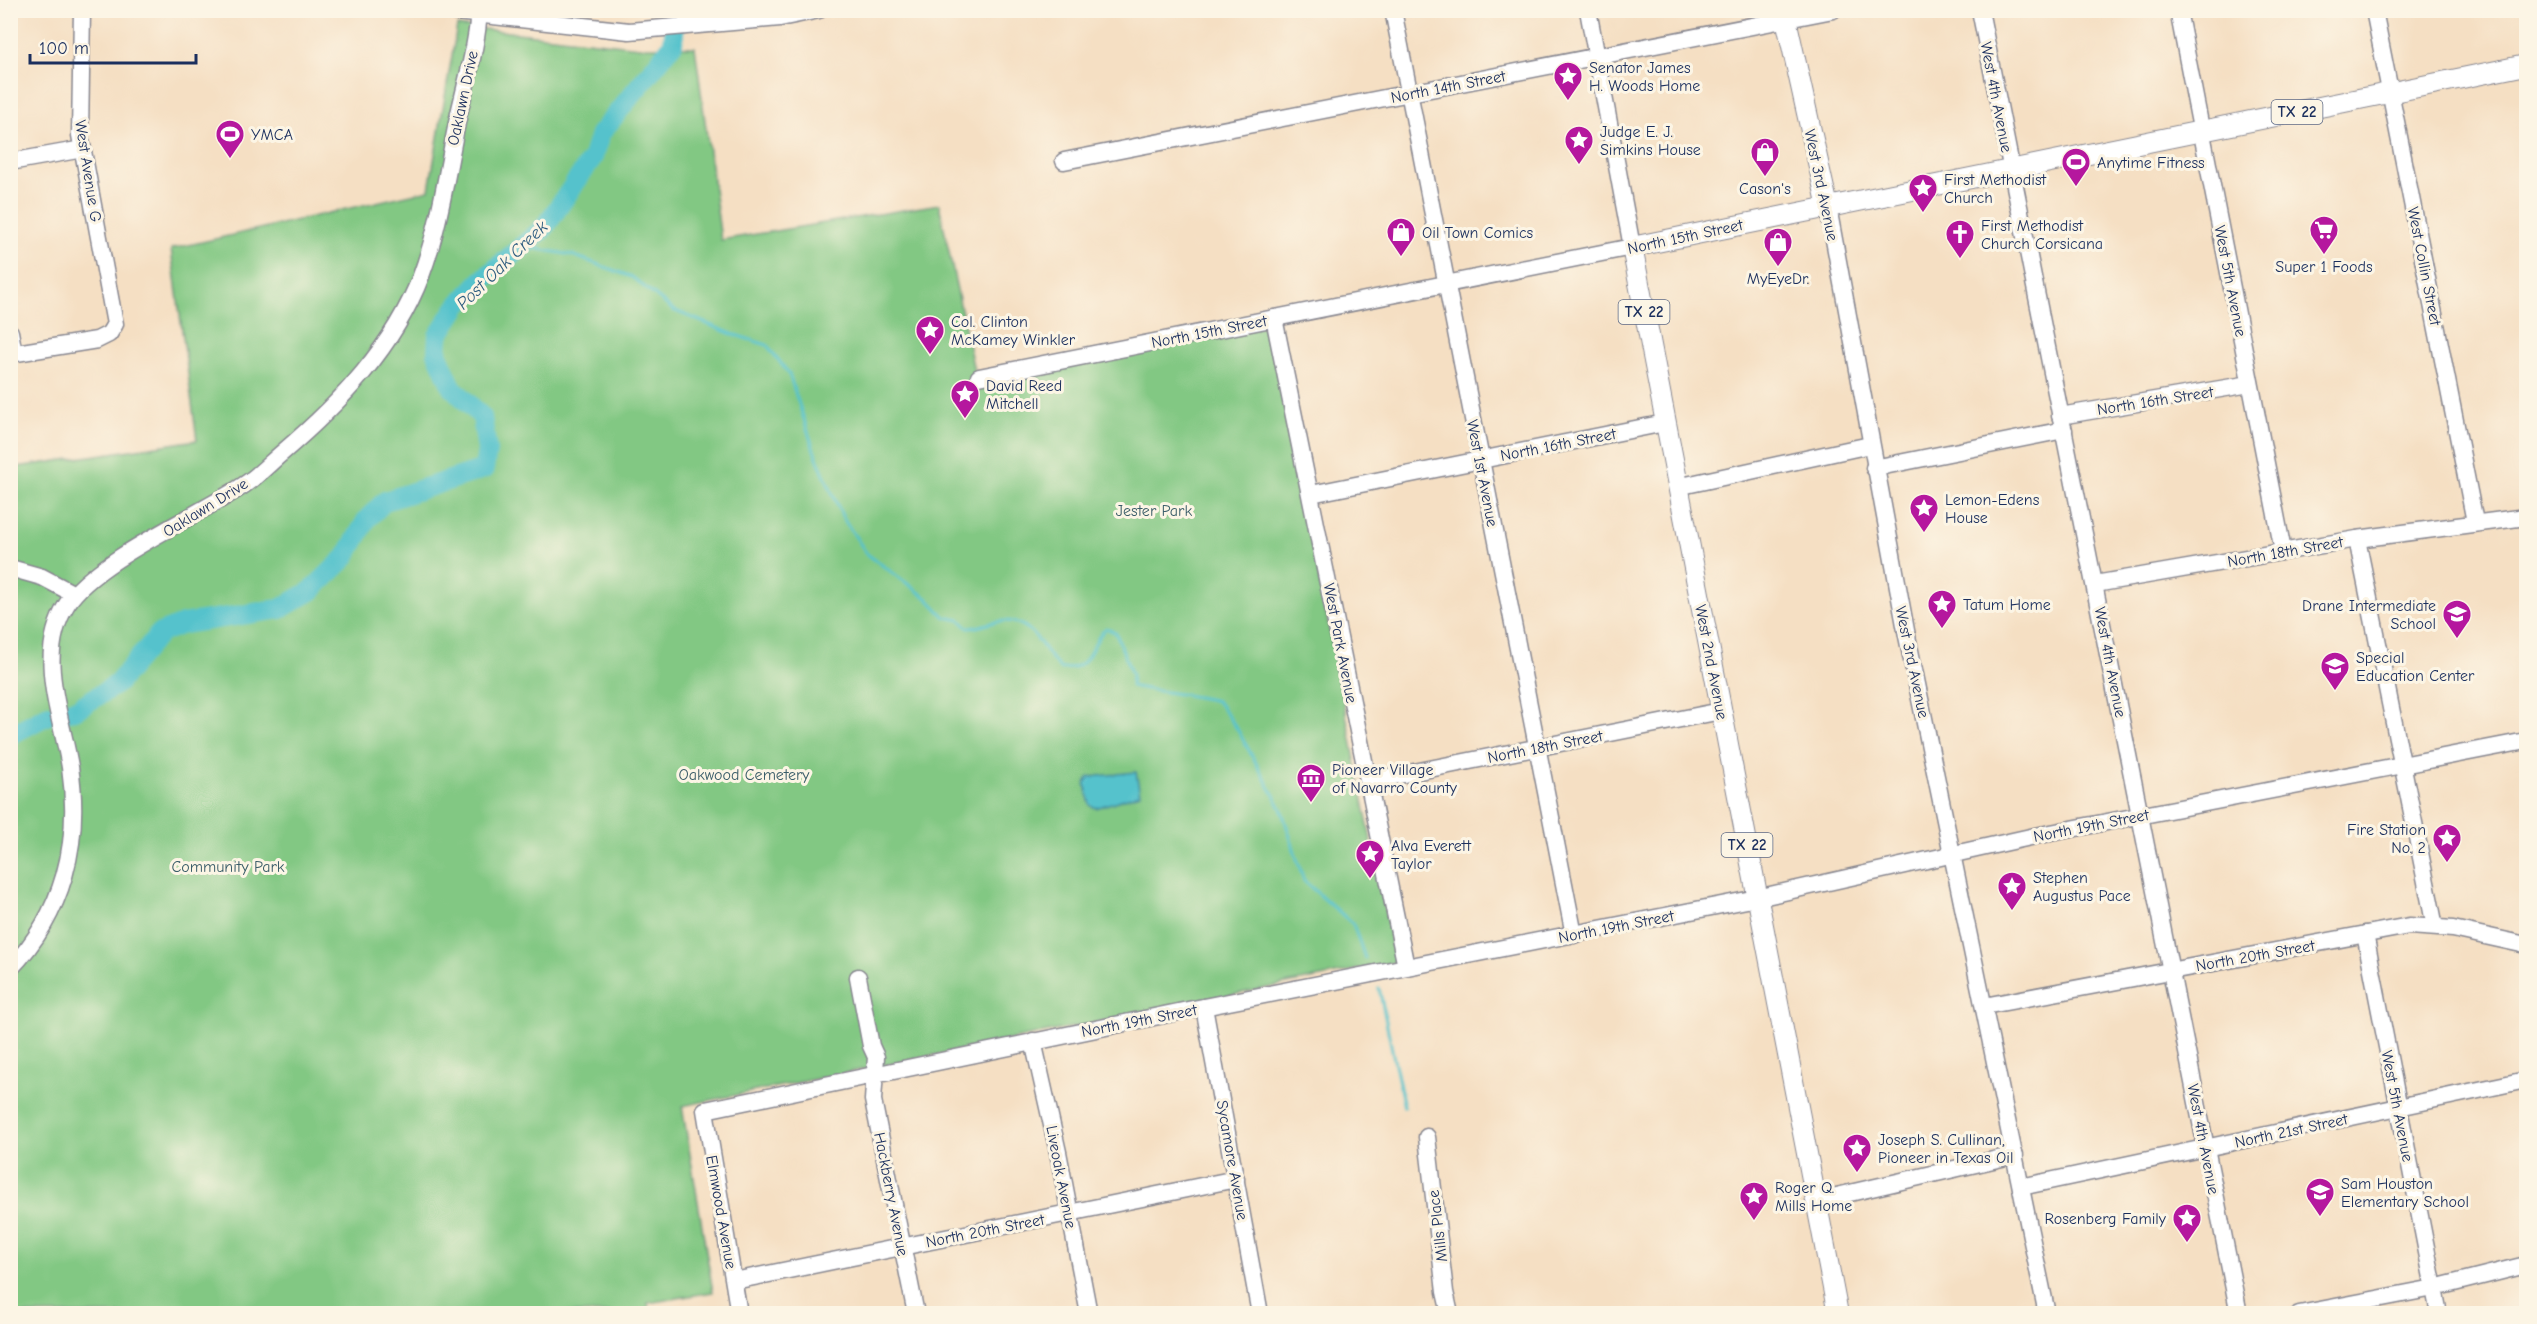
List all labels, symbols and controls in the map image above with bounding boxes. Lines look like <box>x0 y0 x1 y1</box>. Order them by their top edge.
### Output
scale bar <box>30 27 196 65</box>
text: 100 m <box>39 38 89 59</box>
street label: West 4th Avenue <box>1976 40 2016 154</box>
street label: Oaklawn Drive <box>444 49 482 147</box>
place label: Senator James H. Woods Home <box>1589 59 1700 95</box>
place icon: Senator James H. Woods Home <box>1552 60 1584 102</box>
street label: North 14th Street <box>1389 67 1507 107</box>
road number: TX 22 <box>2272 100 2322 124</box>
sports icon: YMCA <box>214 118 246 160</box>
street label: West Avenue G <box>71 119 105 223</box>
place label: Judge E. J. Simkins House <box>1600 123 1701 159</box>
place icon: Judge E. J. Simkins House <box>1563 124 1595 166</box>
place label: YMCA <box>251 126 293 144</box>
street label: West 3rd Avenue <box>1800 128 1842 243</box>
shop icon: Cason's <box>1749 136 1781 178</box>
sports icon: Anytime Fitness <box>2060 146 2092 188</box>
place label: Anytime Fitness <box>2097 154 2205 172</box>
place label: First Methodist Church <box>1944 171 2047 207</box>
place icon: First Methodist Church <box>1907 172 1939 214</box>
place label: Cason's <box>1739 180 1791 198</box>
street label: West Collin Street <box>2404 205 2444 327</box>
supermarket icon: Super 1 Foods <box>2308 214 2340 256</box>
water label: Post Oak Creek <box>452 216 552 314</box>
shop icon: Oil Town Comics <box>1385 216 1417 258</box>
street label: North 15th Street <box>1626 216 1745 258</box>
place label: First Methodist Church Corsicana <box>1981 217 2103 253</box>
church icon: First Methodist Church Corsicana <box>1944 218 1976 260</box>
place label: Oil Town Comics <box>1422 224 1534 242</box>
street label: West 5th Avenue <box>2210 224 2250 339</box>
shop icon: MyEyeDr. <box>1762 226 1794 268</box>
place label: Super 1 Foods <box>2275 258 2373 276</box>
place label: MyEyeDr. <box>1747 270 1809 288</box>
road number: TX 22 <box>1618 300 1670 324</box>
street label: North 15th Street <box>1150 312 1269 352</box>
place label: Col. Clinton McKamey Winkler <box>951 313 1076 349</box>
place icon: Col. Clinton McKamey Winkler <box>914 314 946 356</box>
place label: David Reed Mitchell <box>986 377 1062 413</box>
place icon: David Reed Mitchell <box>949 378 981 420</box>
street label: North 16th Street <box>2096 383 2215 419</box>
street label: West 1st Avenue <box>1463 418 1501 528</box>
street label: North 16th Street <box>1499 425 1618 465</box>
street label: Oaklawn Drive <box>160 475 251 541</box>
place label: Lemon-Edens House <box>1945 491 2040 527</box>
place icon: Lemon-Edens House <box>1908 492 1940 534</box>
park label: Jester Park <box>1116 502 1192 520</box>
street label: North 18th Street <box>2226 533 2345 571</box>
street label: West Park Avenue <box>1320 582 1361 705</box>
place icon: Tatum Home <box>1926 588 1958 630</box>
place label: Tatum Home <box>1963 596 2051 614</box>
place label: Drane Intermediate School <box>2302 597 2436 633</box>
school or university icon: Drane Intermediate School <box>2441 598 2473 640</box>
street label: West 2nd Avenue <box>1691 603 1731 721</box>
street label: West 3rd Avenue <box>1891 605 1933 720</box>
street label: West 4th Avenue <box>2090 605 2130 719</box>
place label: Special Education Center <box>2356 649 2475 685</box>
school or university icon: Special Education Center <box>2319 650 2351 692</box>
street label: North 18th Street <box>1486 727 1605 767</box>
place label: Pioneer Village of Navarro County <box>1332 761 1458 797</box>
museum icon: Pioneer Village of Navarro County <box>1295 762 1327 804</box>
park label: Oakwood Cemetery <box>678 766 810 784</box>
street label: North 19th Street <box>2032 806 2151 846</box>
place label: Fire Station No. 2 <box>2347 821 2426 857</box>
place icon: Fire Station No. 2 <box>2431 822 2463 864</box>
road number: TX 22 <box>1722 833 1772 857</box>
place label: Alva Everett Taylor <box>1391 837 1471 873</box>
place icon: Alva Everett Taylor <box>1354 838 1386 880</box>
park label: Community Park <box>171 858 285 876</box>
place label: Stephen Augustus Pace <box>2033 869 2131 905</box>
place icon: Stephen Augustus Pace <box>1996 870 2028 912</box>
street label: North 19th Street <box>1557 907 1676 947</box>
street label: North 20th Street <box>2194 937 2316 975</box>
street label: North 19th Street <box>1080 1001 1199 1041</box>
street label: West 5th Avenue <box>2377 1049 2417 1164</box>
street label: West 4th Avenue <box>2183 1082 2223 1196</box>
street label: Sycamore Avenue <box>1213 1099 1251 1222</box>
street label: North 21st Street <box>2233 1110 2350 1152</box>
street label: Liveoak Avenue <box>1042 1124 1080 1230</box>
street label: Hackberry Avenue <box>870 1131 912 1258</box>
place label: Joseph S. Cullinan, Pioneer in Texas Oil <box>1878 1131 2013 1167</box>
place icon: Joseph S. Cullinan, Pioneer in Texas Oil <box>1841 1132 1873 1174</box>
street label: Elmwood Avenue <box>702 1154 740 1270</box>
place label: Sam Houston Elementary School <box>2341 1175 2469 1211</box>
school or university icon: Sam Houston Elementary School <box>2304 1176 2336 1218</box>
place label: Roger Q. Mills Home <box>1775 1179 1852 1215</box>
place icon: Roger Q. Mills Home <box>1738 1180 1770 1222</box>
street label: Mills Place <box>1425 1189 1451 1263</box>
place icon: Rosenberg Family <box>2171 1202 2203 1244</box>
place label: Rosenberg Family <box>2044 1210 2167 1228</box>
street label: North 20th Street <box>924 1211 1046 1251</box>

